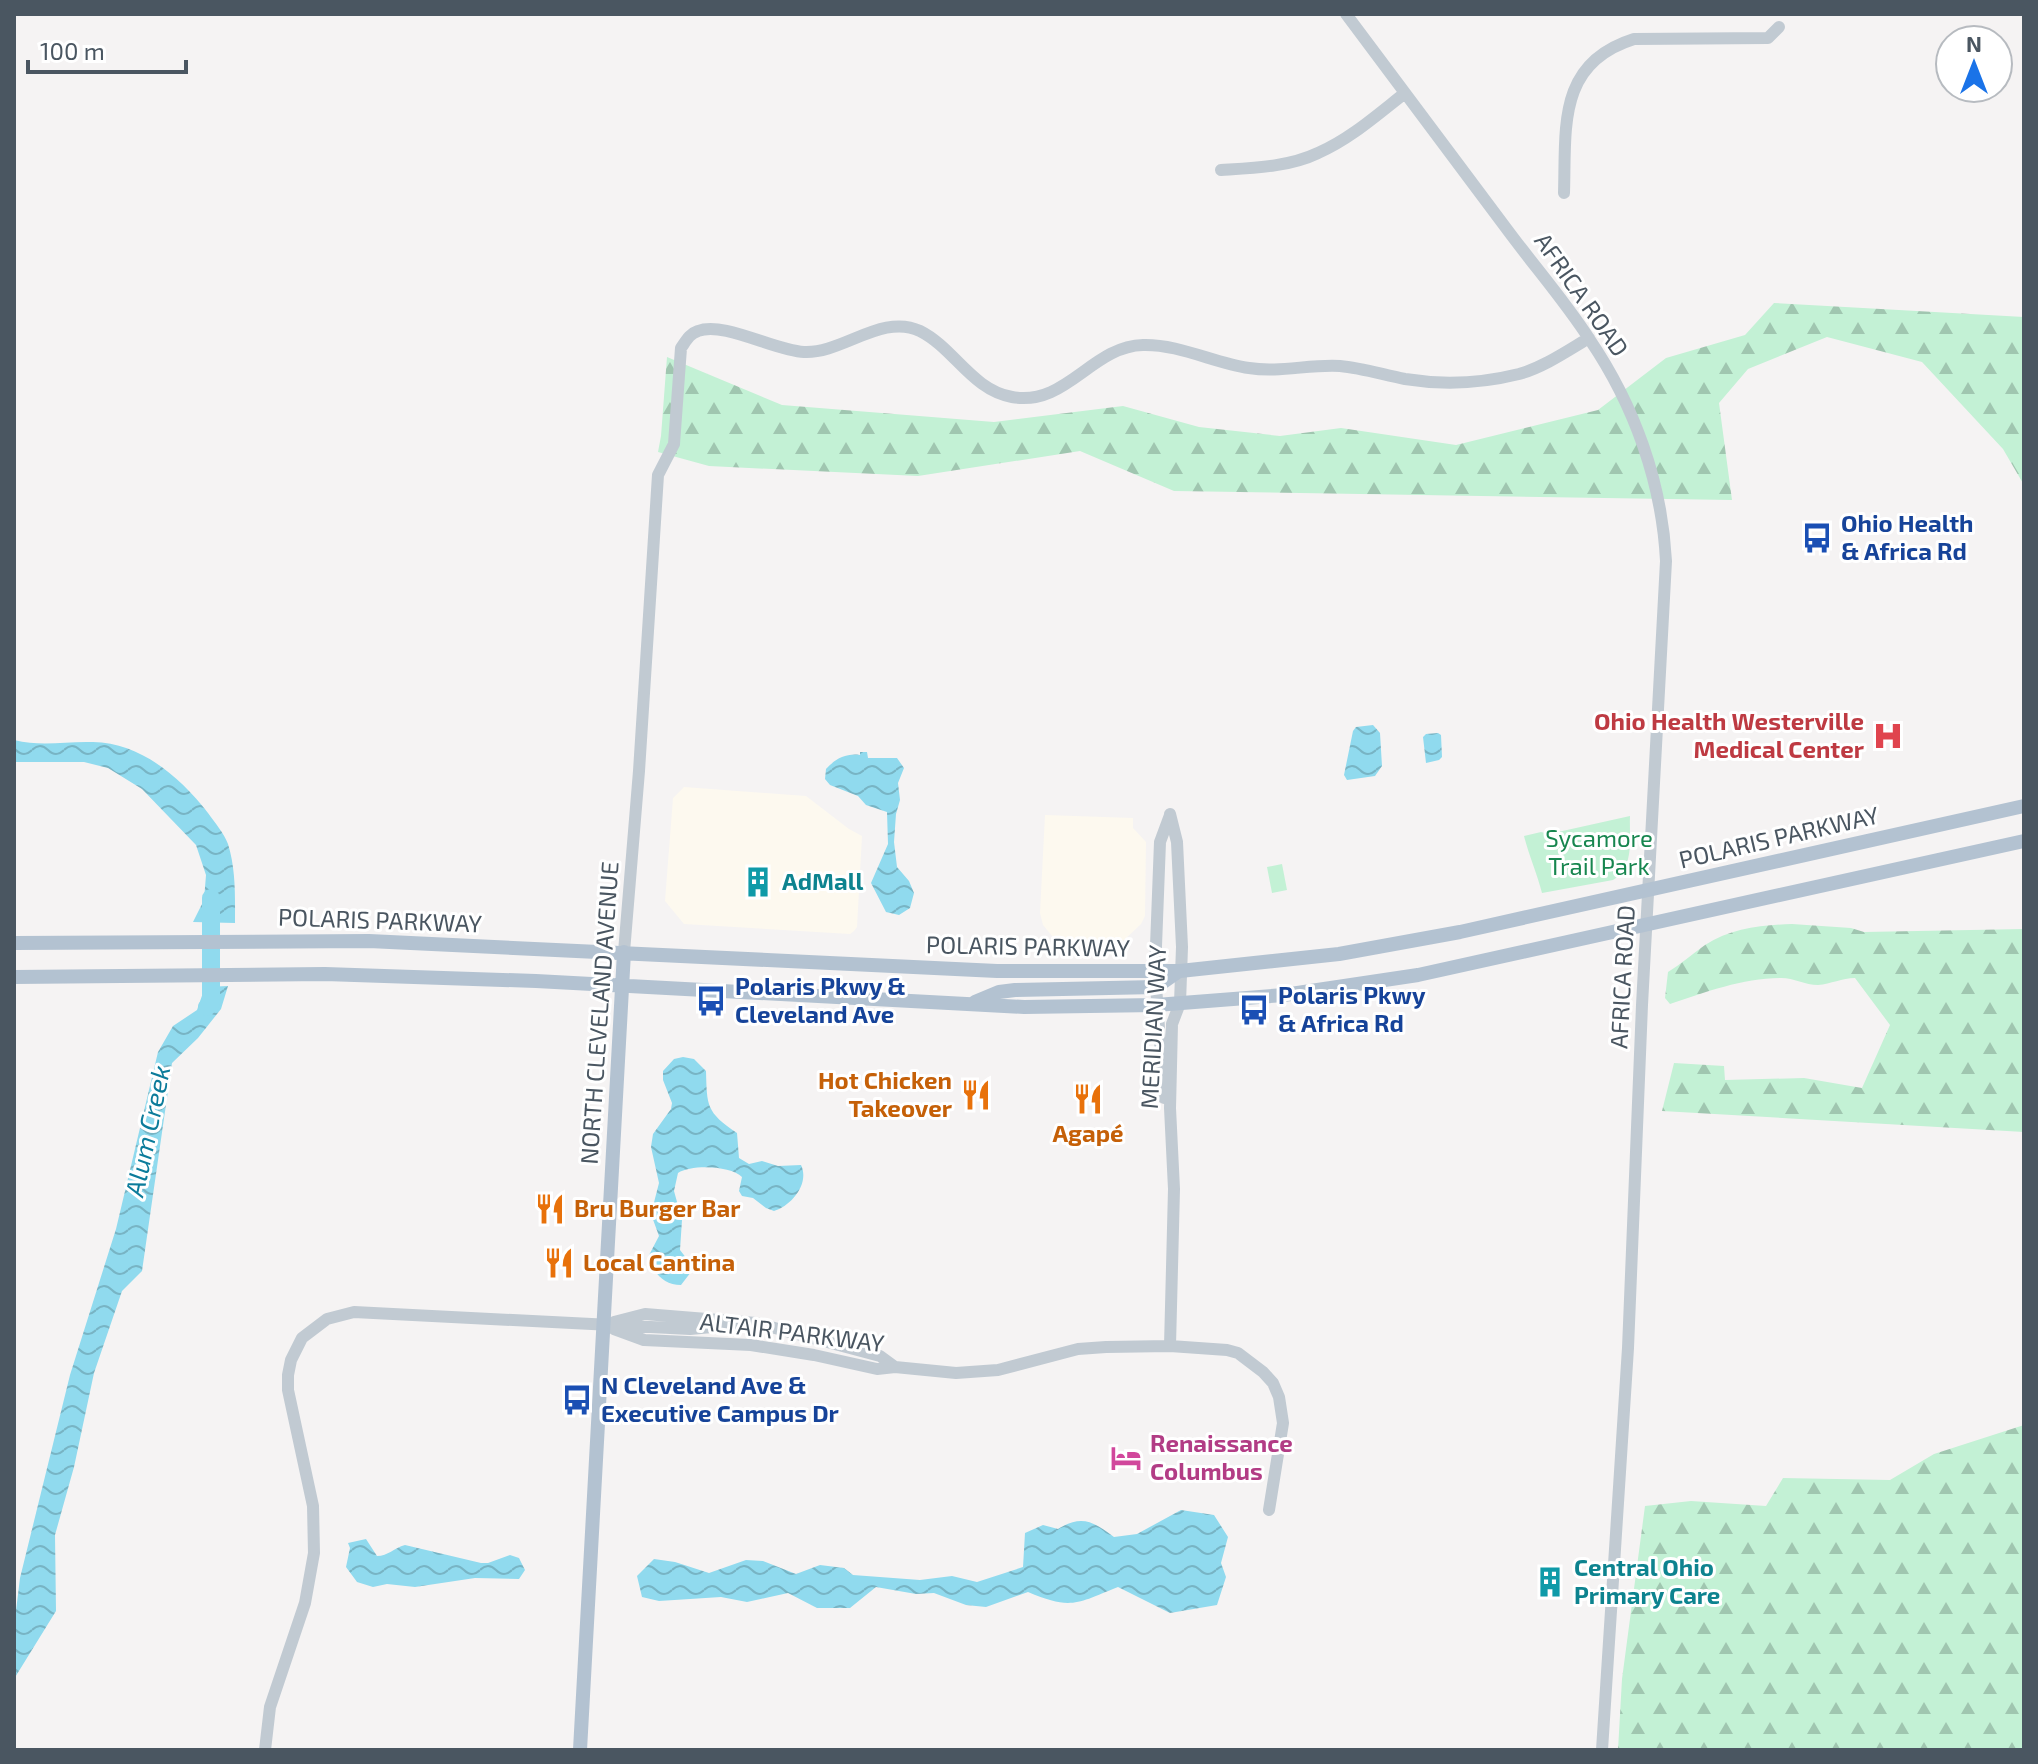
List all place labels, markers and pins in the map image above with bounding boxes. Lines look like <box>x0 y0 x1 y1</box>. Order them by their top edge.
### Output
place label: Ohio Health & Africa Rd <box>1841 508 1974 565</box>
bus stop icon: Ohio Health & Africa Rd <box>1800 521 1834 555</box>
place label: Ohio Health Westerville Medical Center <box>1594 706 1865 763</box>
hospital icon: Ohio Health Westerville Medical Center <box>1871 719 1905 753</box>
building icon: AdMall <box>741 865 775 899</box>
place label: AdMall <box>782 866 864 895</box>
place label: Polaris Pkwy & Cleveland Ave <box>735 971 906 1028</box>
place label: Polaris Pkwy & Africa Rd <box>1278 980 1426 1037</box>
bus stop icon: Polaris Pkwy & Cleveland Ave <box>694 984 728 1018</box>
bus stop icon: Polaris Pkwy & Africa Rd <box>1237 993 1271 1027</box>
place label: Hot Chicken Takeover <box>818 1065 953 1122</box>
restaurant icon: Hot Chicken Takeover <box>959 1078 993 1112</box>
restaurant icon: Agapé <box>1071 1082 1105 1116</box>
place label: Agapé <box>1052 1118 1124 1147</box>
restaurant icon: Bru Burger Bar <box>533 1192 567 1226</box>
place label: Bru Burger Bar <box>574 1193 741 1222</box>
restaurant icon: Local Cantina <box>542 1246 576 1280</box>
place label: Local Cantina <box>583 1247 735 1276</box>
place label: N Cleveland Ave & Executive Campus Dr <box>601 1370 840 1427</box>
bus stop icon: N Cleveland Ave & Executive Campus Dr <box>560 1383 594 1417</box>
place label: Renaissance Columbus <box>1150 1428 1293 1485</box>
hotel icon: Renaissance Columbus <box>1109 1441 1143 1475</box>
place label: Central Ohio Primary Care <box>1574 1552 1720 1609</box>
building icon: Central Ohio Primary Care <box>1533 1565 1567 1599</box>

